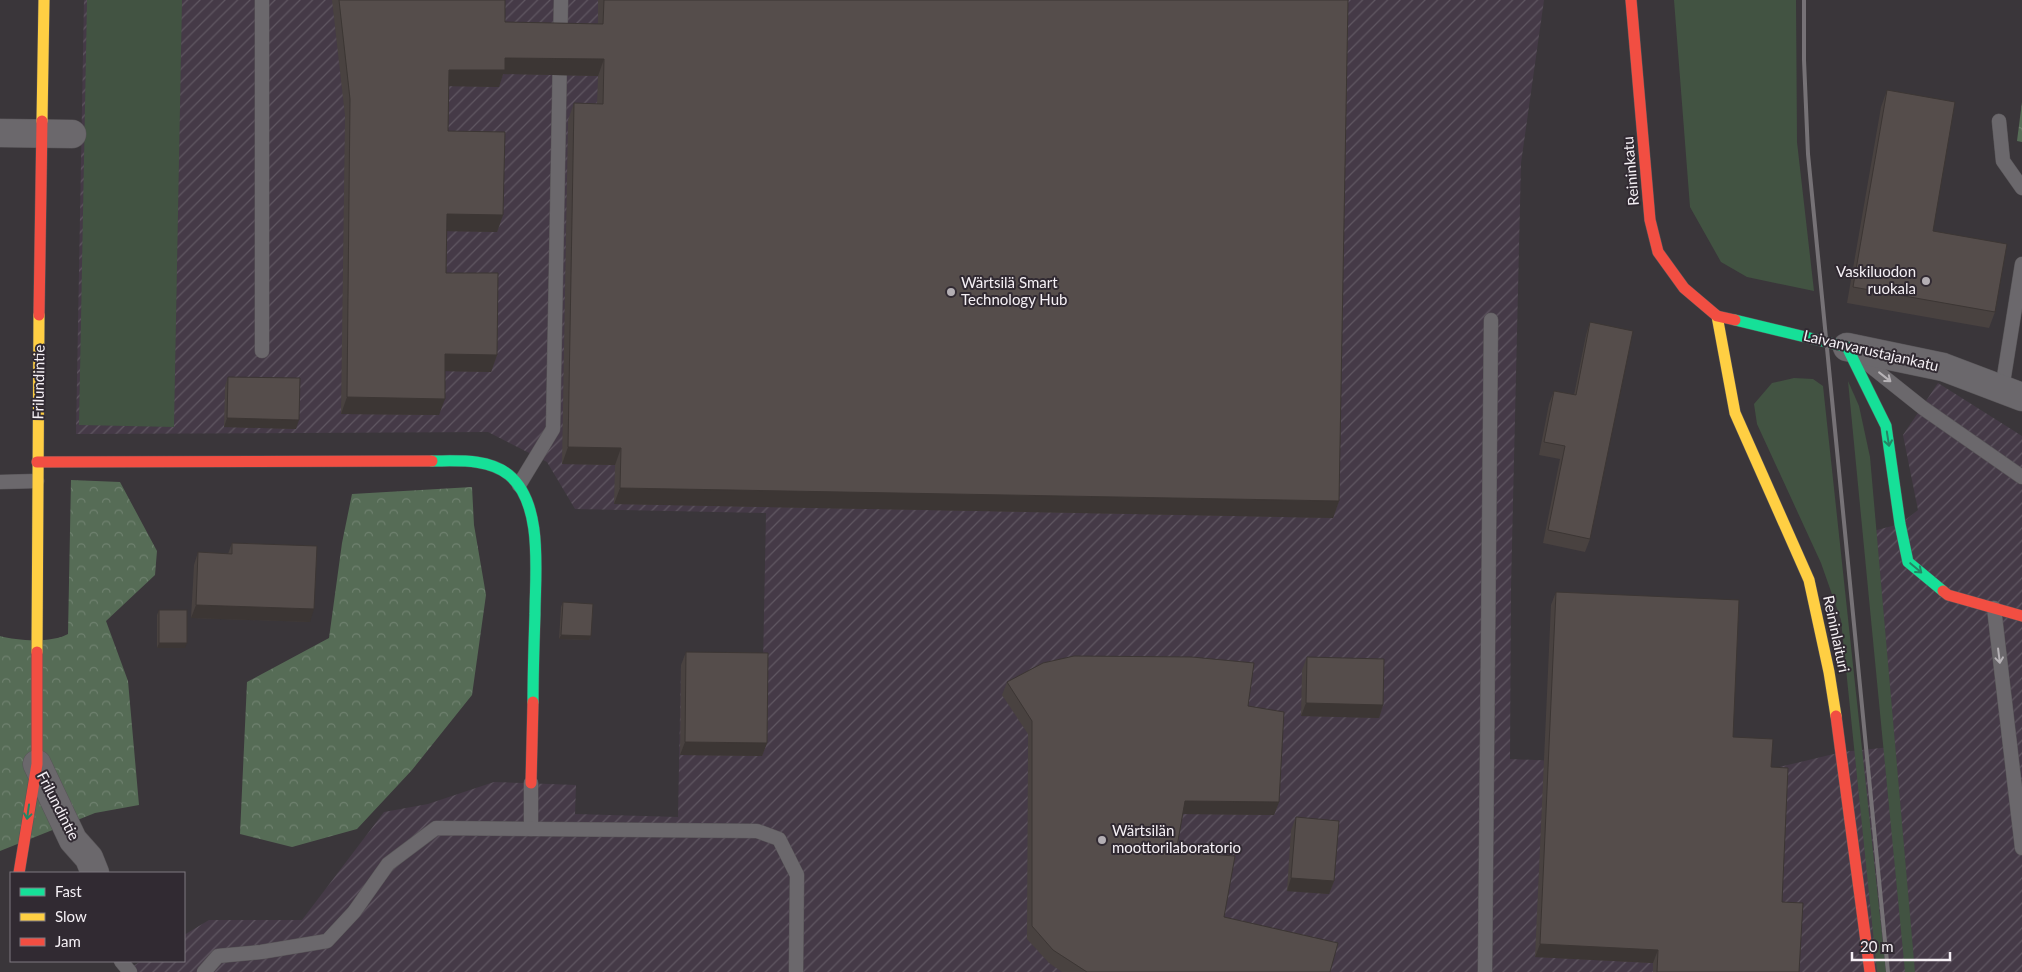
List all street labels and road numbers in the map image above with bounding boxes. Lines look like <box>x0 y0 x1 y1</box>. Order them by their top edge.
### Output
street label: Reininkatu <box>1618 136 1642 206</box>
street label: Laivanvarustajankatu <box>1802 326 1941 374</box>
street label: Frilundintie <box>28 344 48 419</box>
street label: Reininlaituri <box>1820 594 1854 674</box>
street label: Frilundintie <box>34 768 84 843</box>

